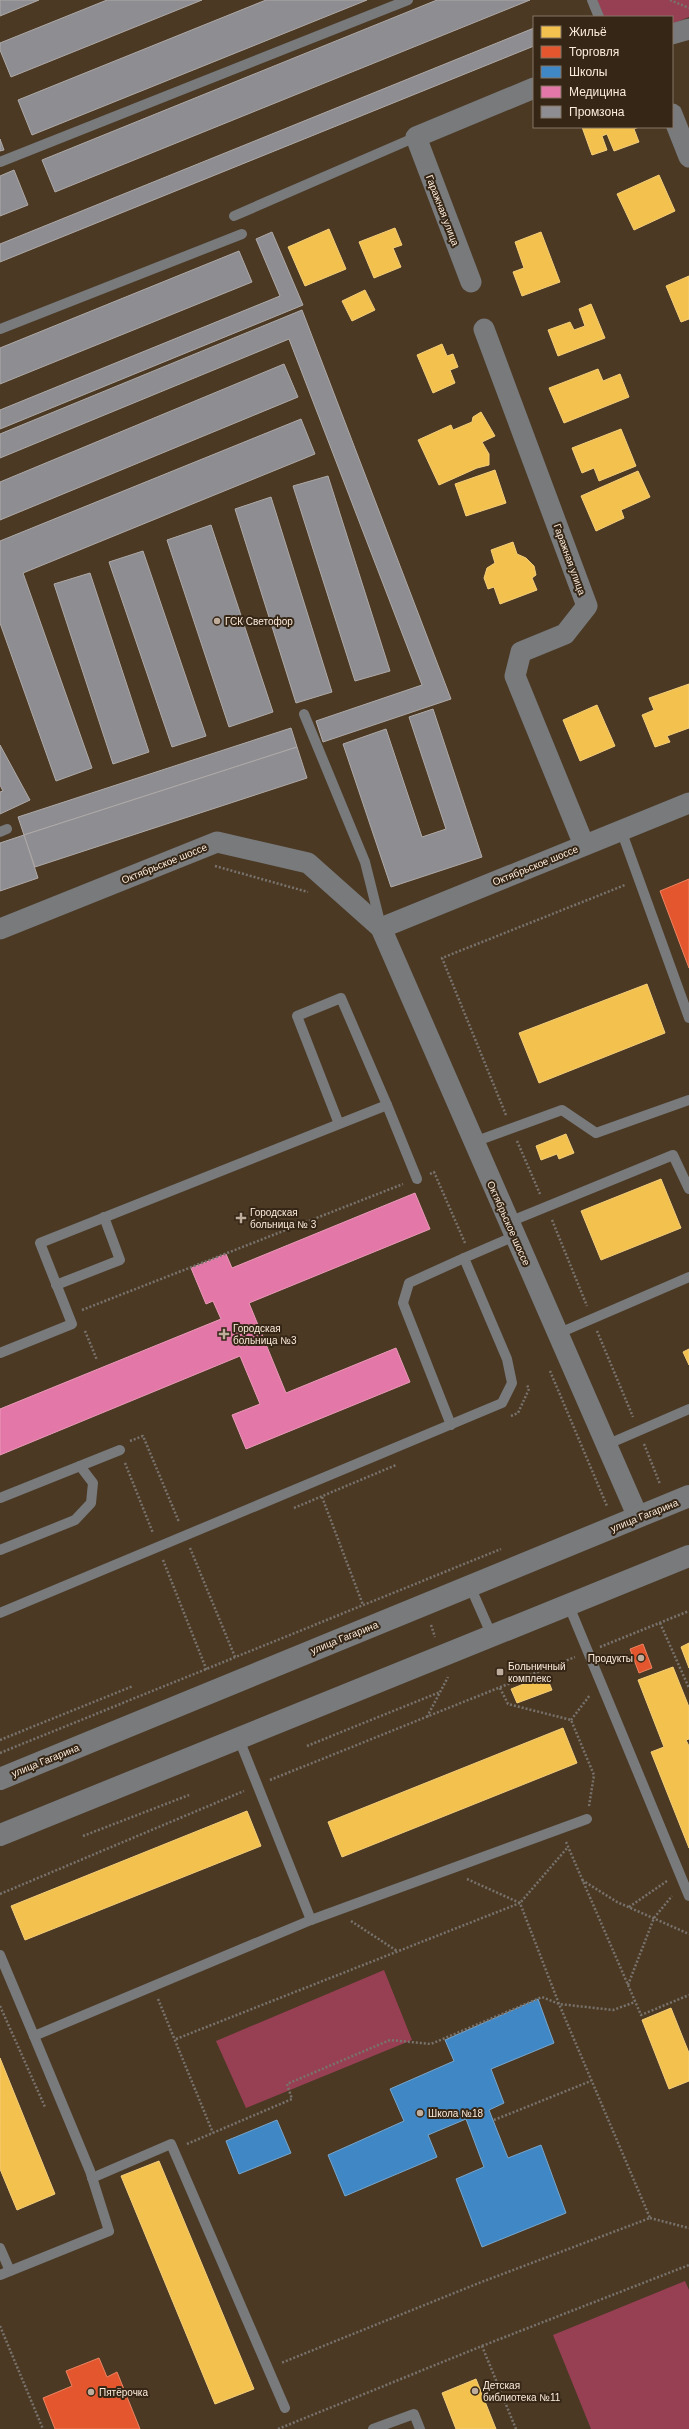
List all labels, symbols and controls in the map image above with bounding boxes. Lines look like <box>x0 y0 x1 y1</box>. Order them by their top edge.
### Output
legend <box>533 16 673 128</box>
text: Жильё <box>569 25 607 39</box>
text: Торговля <box>569 45 619 59</box>
text: Школы <box>569 65 607 79</box>
text: Медицина <box>569 85 626 99</box>
text: Промзона <box>569 105 625 119</box>
street label: Гаражная улица <box>424 173 461 248</box>
street label: Гаражная улица <box>552 522 588 597</box>
marker: ГСК Светофор <box>212 616 222 626</box>
place label: ГСК Светофор <box>225 616 293 627</box>
street label: Октябрьское шоссе <box>120 841 209 886</box>
street label: Октябрьское шоссе <box>491 843 580 888</box>
street label: Октябрьское шоссе <box>485 1179 532 1268</box>
place label: Городская больница № 3 <box>250 1207 317 1230</box>
marker: Городская больница № 3 <box>235 1212 247 1224</box>
place label: Городская больница №3 <box>233 1323 297 1346</box>
marker: Городская больница №3 <box>218 1328 230 1340</box>
street label: улица Гагарина <box>609 1497 680 1534</box>
street label: улица Гагарина <box>309 1619 380 1656</box>
place label: Продукты <box>588 1653 633 1664</box>
marker: Продукты <box>636 1653 646 1663</box>
place label: Больничный комплекс <box>508 1661 566 1684</box>
marker: Больничный комплекс <box>495 1667 505 1677</box>
street label: улица Гагарина <box>10 1742 81 1779</box>
marker: Школа №18 <box>415 2108 425 2118</box>
place label: Школа №18 <box>428 2108 483 2119</box>
place label: Детская библиотека №11 <box>483 2380 561 2403</box>
marker: Детская библиотека №11 <box>470 2386 480 2396</box>
marker: Пятёрочка <box>86 2387 96 2397</box>
place label: Пятёрочка <box>99 2387 148 2398</box>

